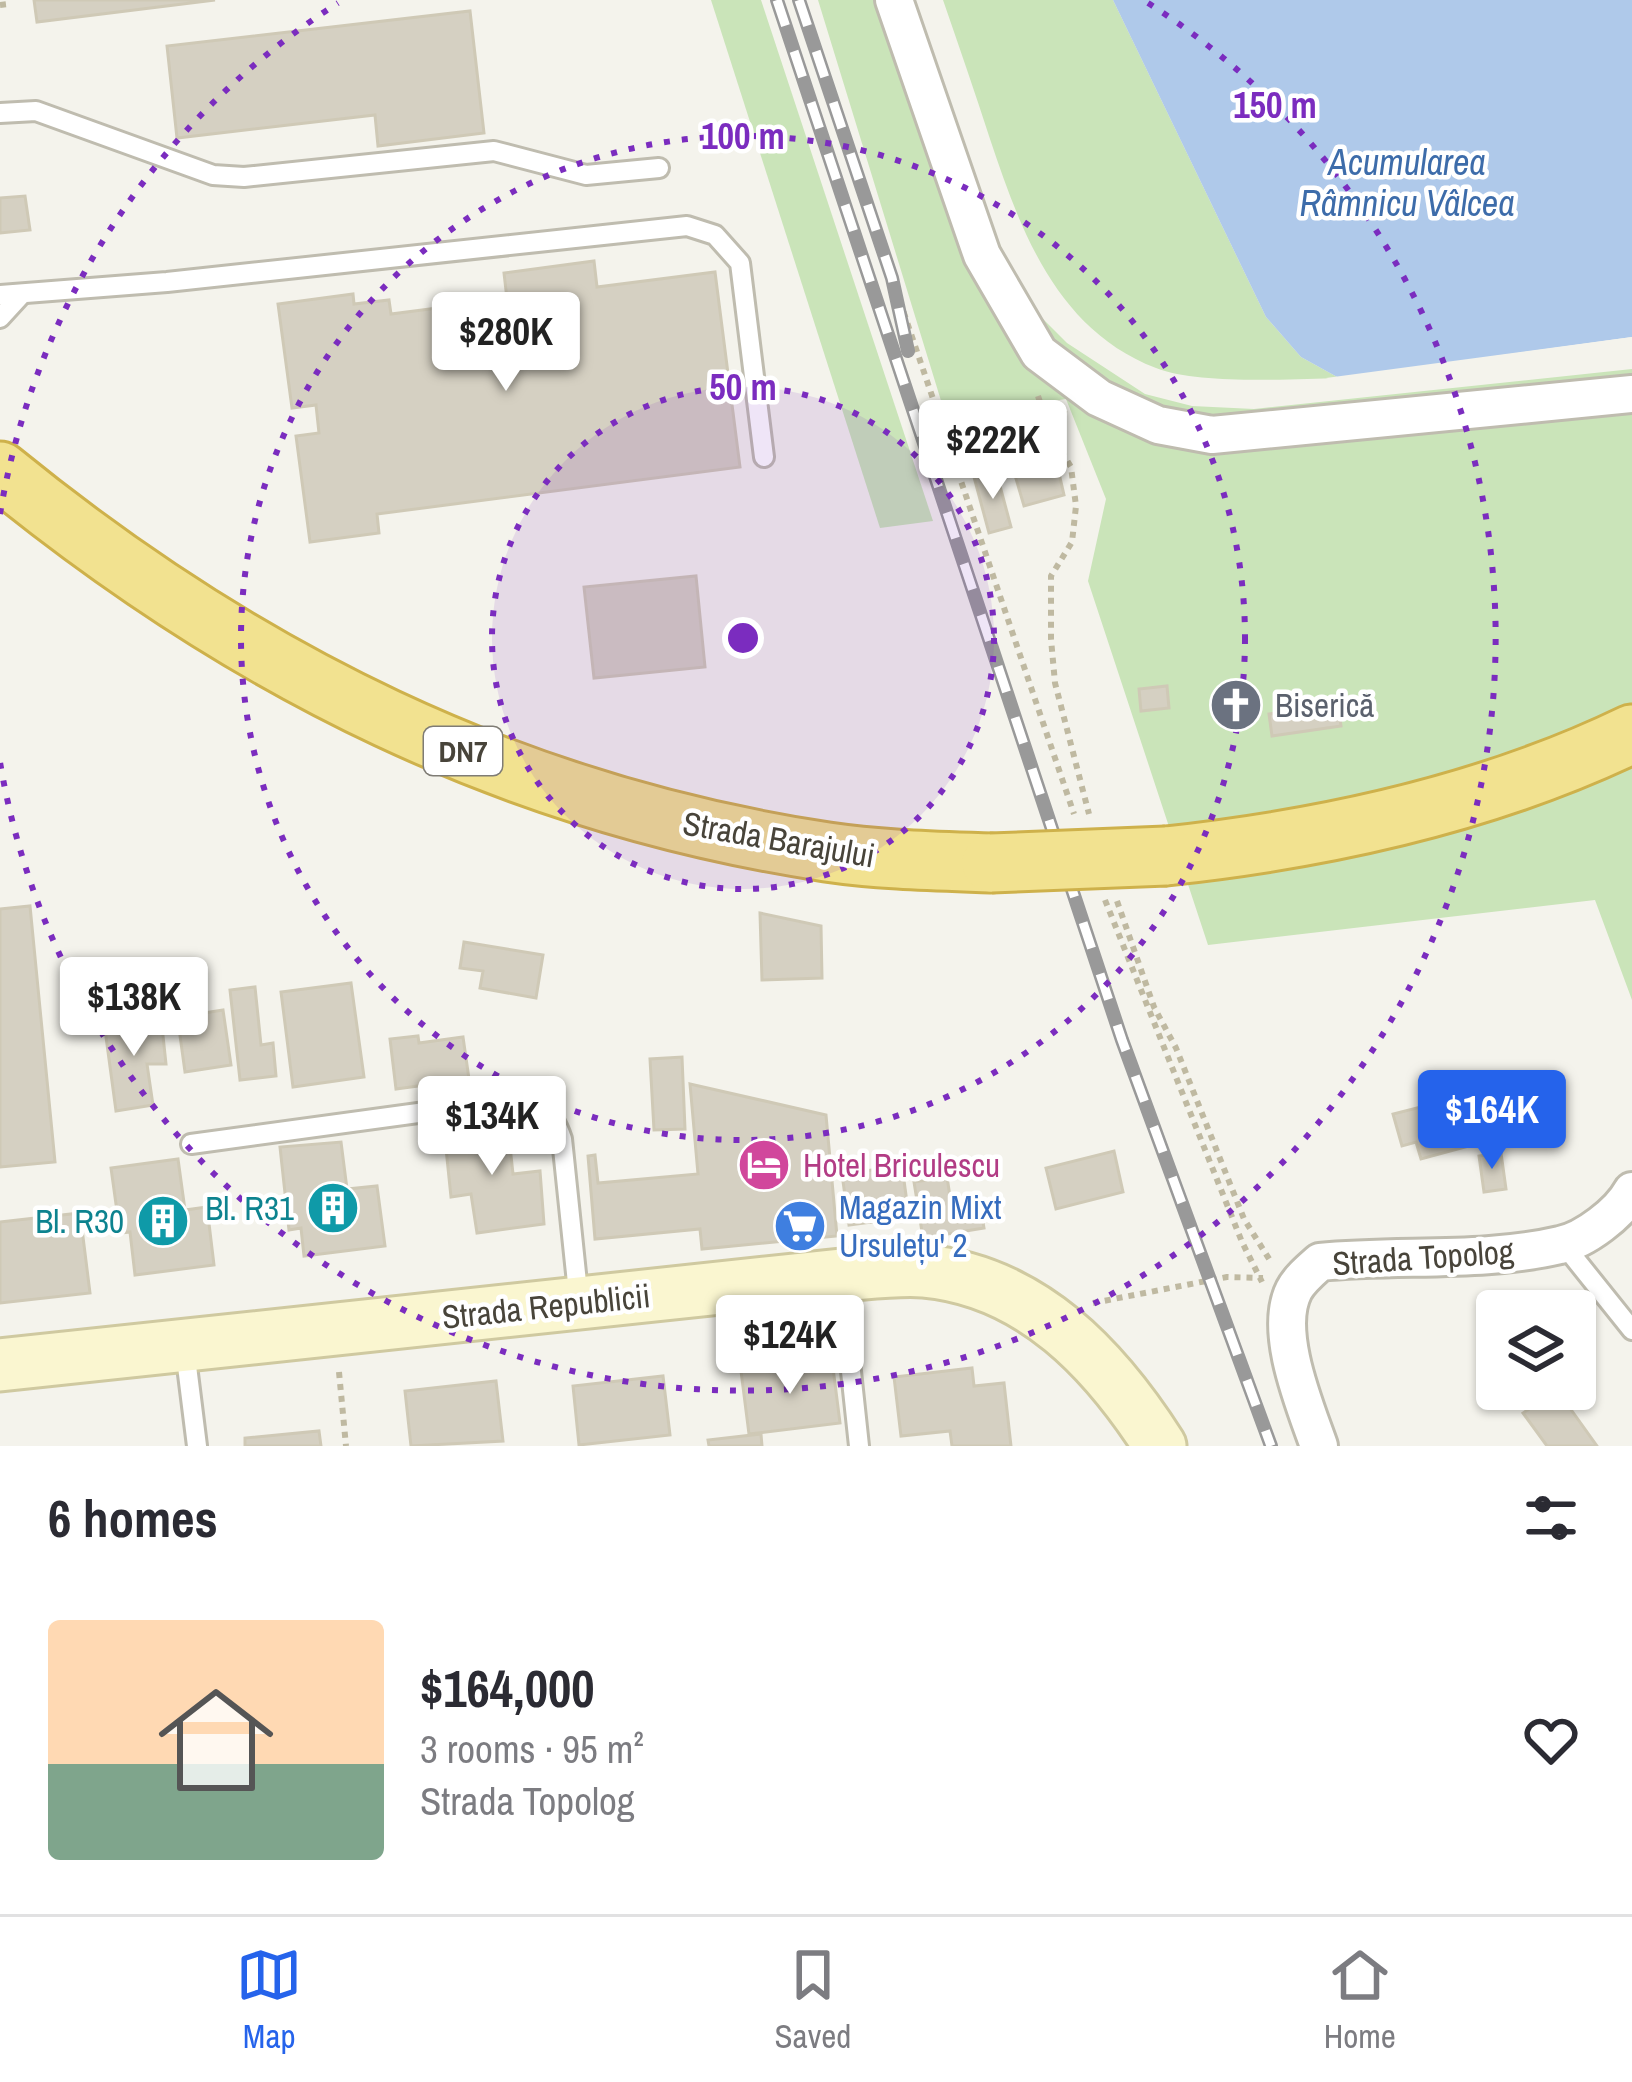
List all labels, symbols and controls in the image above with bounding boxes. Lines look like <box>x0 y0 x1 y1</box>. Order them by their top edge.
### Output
text: 150 m <box>1233 81 1317 129</box>
text: 100 m <box>701 112 785 160</box>
water label: Acumularea Râmnicu Vâlcea <box>1299 138 1515 227</box>
pin: $280K <box>422 292 590 394</box>
text: $280K <box>459 305 553 357</box>
text: 50 m <box>709 363 777 411</box>
pin: $222K <box>909 400 1077 502</box>
text: $222K <box>946 413 1040 465</box>
centre of rings <box>722 617 764 659</box>
church icon: Biserică <box>1208 677 1264 733</box>
place label: Biserică <box>1275 683 1374 727</box>
road number: DN7 <box>424 727 502 775</box>
street label: Strada Barajului <box>680 800 878 878</box>
pin: $138K <box>50 957 218 1059</box>
text: $138K <box>87 970 181 1022</box>
pin: $164K <box>1408 1070 1576 1172</box>
pin: $134K <box>408 1076 576 1178</box>
text: $164K <box>1445 1083 1539 1135</box>
text: $134K <box>445 1089 539 1141</box>
hotel icon: Hotel Briculescu <box>736 1137 792 1193</box>
place label: Hotel Briculescu <box>803 1143 1000 1187</box>
building icon: Bl. R31 <box>305 1180 361 1236</box>
place label: Magazin Mixt Ursulețu' 2 <box>839 1185 1001 1267</box>
place label: Bl. R31 <box>205 1186 294 1230</box>
building icon: Bl. R30 <box>135 1193 191 1249</box>
supermarket icon: Magazin Mixt Ursulețu' 2 <box>772 1198 828 1254</box>
place label: Bl. R30 <box>35 1199 124 1243</box>
street label: Strada Topolog <box>1331 1229 1515 1285</box>
street label: Strada Republicii <box>440 1273 652 1339</box>
map controls <box>1476 1290 1596 1410</box>
button: layers <box>1476 1290 1596 1410</box>
pin: $124K <box>706 1295 874 1397</box>
text: $124K <box>743 1308 837 1360</box>
text: 6 homes <box>48 1484 218 1553</box>
icon: filters <box>1518 1485 1584 1551</box>
text: $164,000 <box>420 1654 594 1723</box>
icon: home <box>144 1668 288 1812</box>
icon: heart <box>1518 1707 1584 1773</box>
text: 3 rooms · 95 m² <box>420 1723 644 1775</box>
text: Strada Topolog <box>420 1775 635 1827</box>
tab: Map <box>236 1942 302 2058</box>
tab: Saved <box>775 1942 851 2058</box>
tab: Home <box>1324 1942 1396 2058</box>

